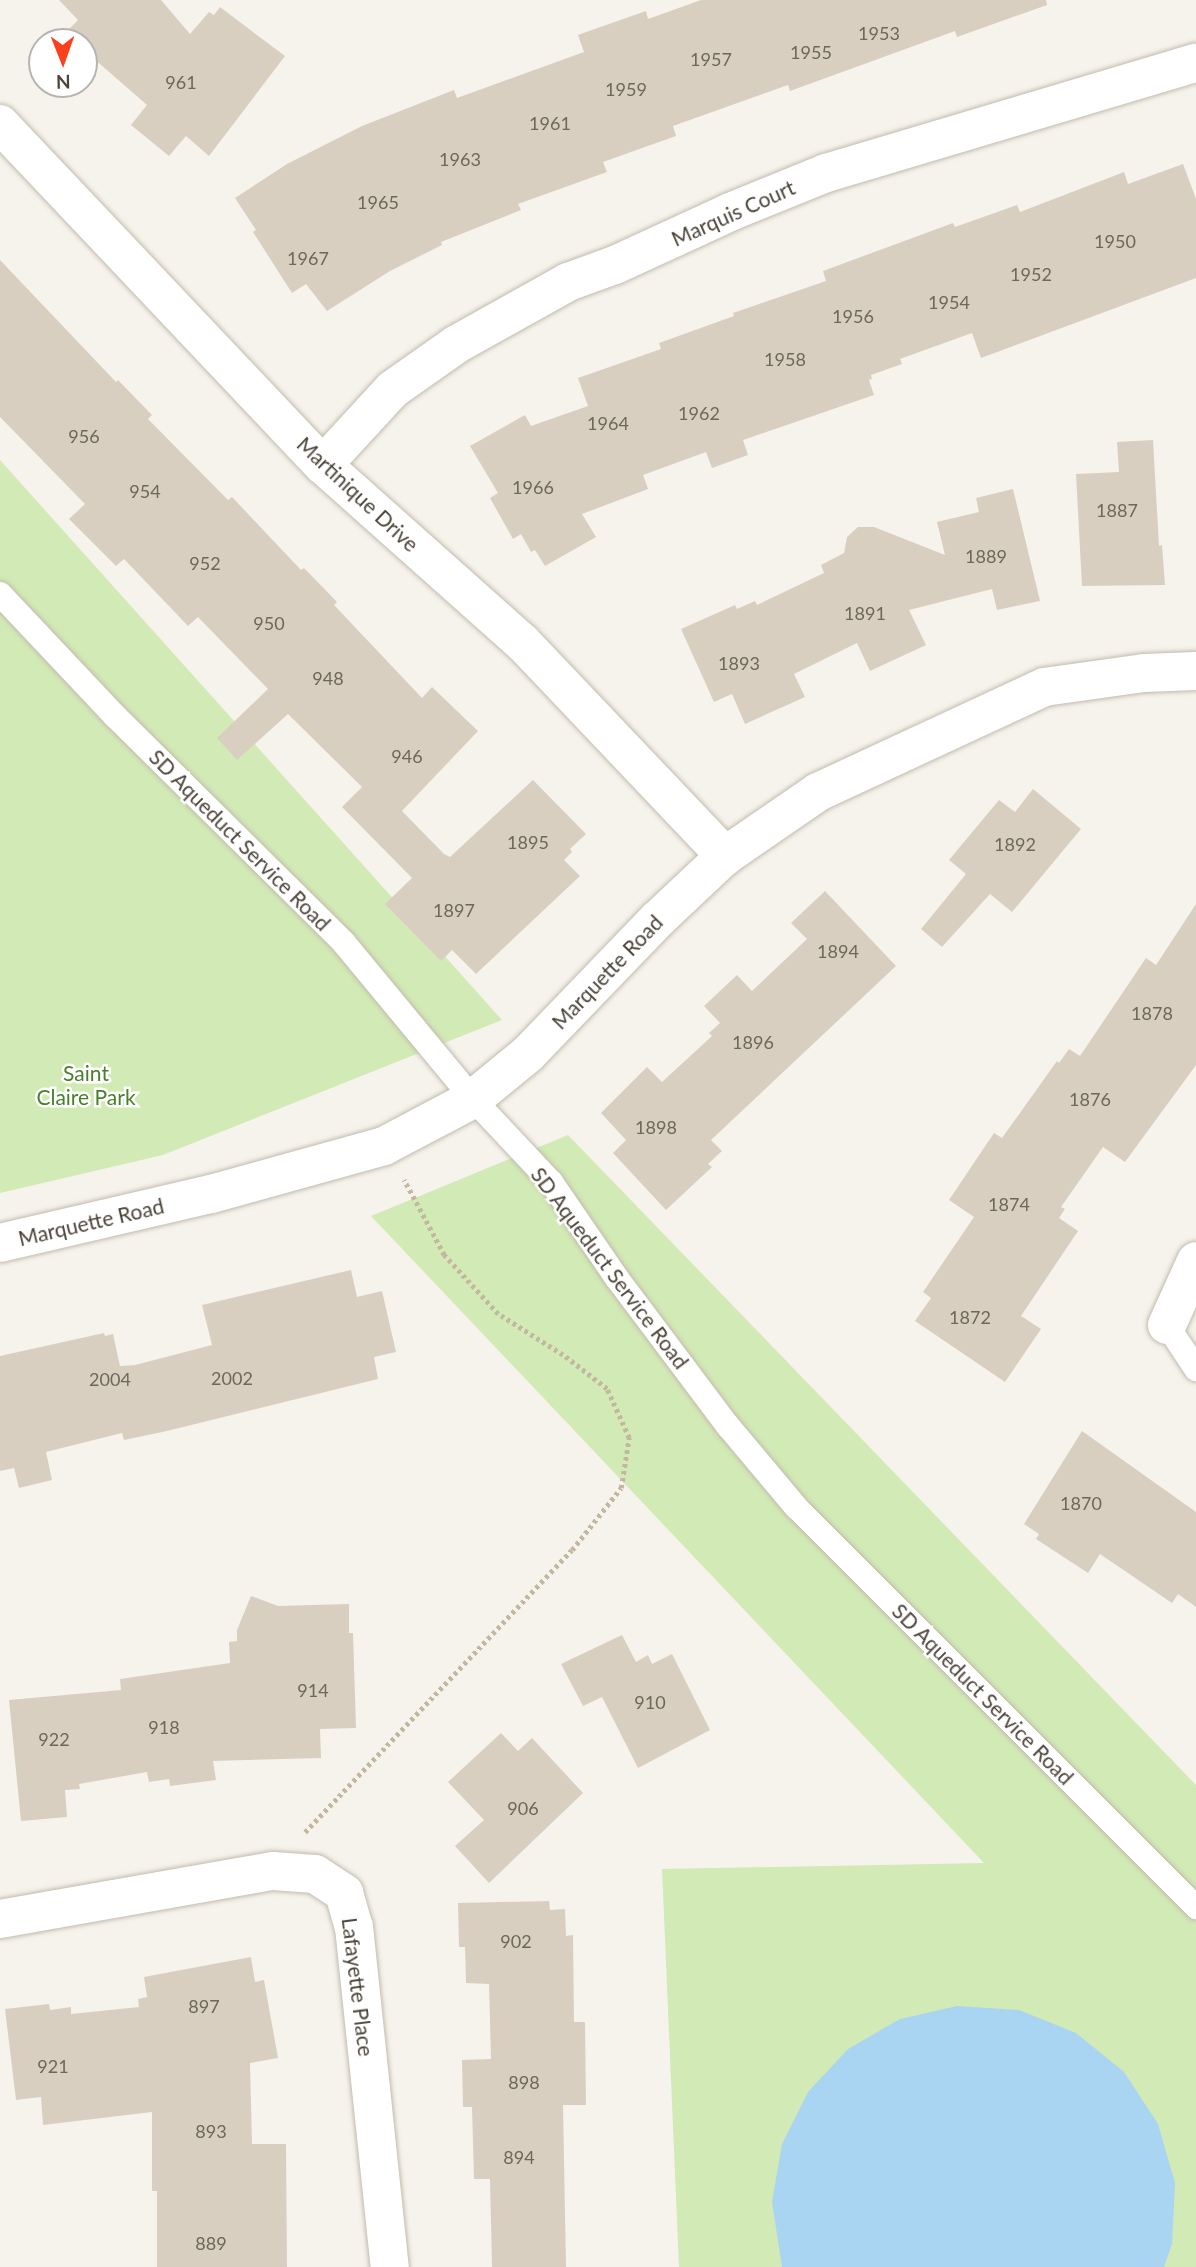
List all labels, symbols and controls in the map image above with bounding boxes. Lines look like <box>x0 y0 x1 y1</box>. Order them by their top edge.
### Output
house number: 1953 <box>858 22 900 44</box>
north arrow <box>28 28 98 98</box>
house number: 1955 <box>790 41 832 63</box>
house number: 1957 <box>690 48 732 70</box>
text: N <box>56 71 71 94</box>
house number: 961 <box>165 71 197 93</box>
house number: 1959 <box>605 78 647 100</box>
house number: 1961 <box>529 112 571 134</box>
house number: 1963 <box>439 148 481 170</box>
street label: Marquis Court <box>667 175 799 251</box>
house number: 1965 <box>357 191 399 213</box>
house number: 1950 <box>1094 230 1136 252</box>
house number: 1967 <box>287 247 329 269</box>
house number: 1952 <box>1010 263 1052 285</box>
house number: 1954 <box>928 291 970 313</box>
house number: 1956 <box>832 305 874 327</box>
house number: 1958 <box>764 348 806 370</box>
house number: 1962 <box>678 402 720 424</box>
house number: 1964 <box>587 412 629 434</box>
house number: 956 <box>68 425 100 447</box>
street label: Martinique Drive <box>292 431 424 557</box>
house number: 1966 <box>512 476 554 498</box>
house number: 954 <box>129 480 161 502</box>
house number: 1887 <box>1096 499 1138 521</box>
house number: 1889 <box>965 545 1007 567</box>
house number: 952 <box>189 552 221 574</box>
house number: 1891 <box>844 602 886 624</box>
house number: 950 <box>253 612 285 634</box>
house number: 1893 <box>718 652 760 674</box>
house number: 948 <box>312 667 344 689</box>
street label: SD Aqueduct Service Road <box>144 744 336 936</box>
house number: 946 <box>391 745 423 767</box>
house number: 1895 <box>507 831 549 853</box>
house number: 1892 <box>994 833 1036 855</box>
house number: 1897 <box>433 899 475 921</box>
street label: Marquette Road <box>546 910 668 1034</box>
house number: 1894 <box>817 940 859 962</box>
house number: 1878 <box>1131 1002 1173 1024</box>
house number: 1896 <box>732 1031 774 1053</box>
park label: Saint Claire Park <box>36 1060 136 1110</box>
house number: 1876 <box>1069 1088 1111 1110</box>
house number: 1898 <box>635 1116 677 1138</box>
street label: SD Aqueduct Service Road <box>526 1162 694 1374</box>
street label: Marquette Road <box>16 1193 166 1251</box>
house number: 1874 <box>988 1193 1030 1215</box>
house number: 1872 <box>949 1306 991 1328</box>
house number: 2002 <box>211 1367 253 1389</box>
house number: 2004 <box>89 1368 131 1390</box>
house number: 1870 <box>1060 1492 1102 1514</box>
street label: SD Aqueduct Service Road <box>887 1598 1079 1790</box>
house number: 914 <box>297 1679 329 1701</box>
house number: 910 <box>634 1691 666 1713</box>
house number: 918 <box>148 1716 180 1738</box>
house number: 922 <box>38 1728 70 1750</box>
house number: 906 <box>507 1797 539 1819</box>
street label: Lafayette Place <box>337 1916 379 2058</box>
house number: 902 <box>500 1930 532 1952</box>
house number: 897 <box>188 1995 220 2017</box>
house number: 921 <box>37 2055 69 2077</box>
house number: 898 <box>508 2071 540 2093</box>
house number: 893 <box>195 2120 227 2142</box>
house number: 894 <box>503 2146 535 2168</box>
house number: 889 <box>195 2232 227 2254</box>

